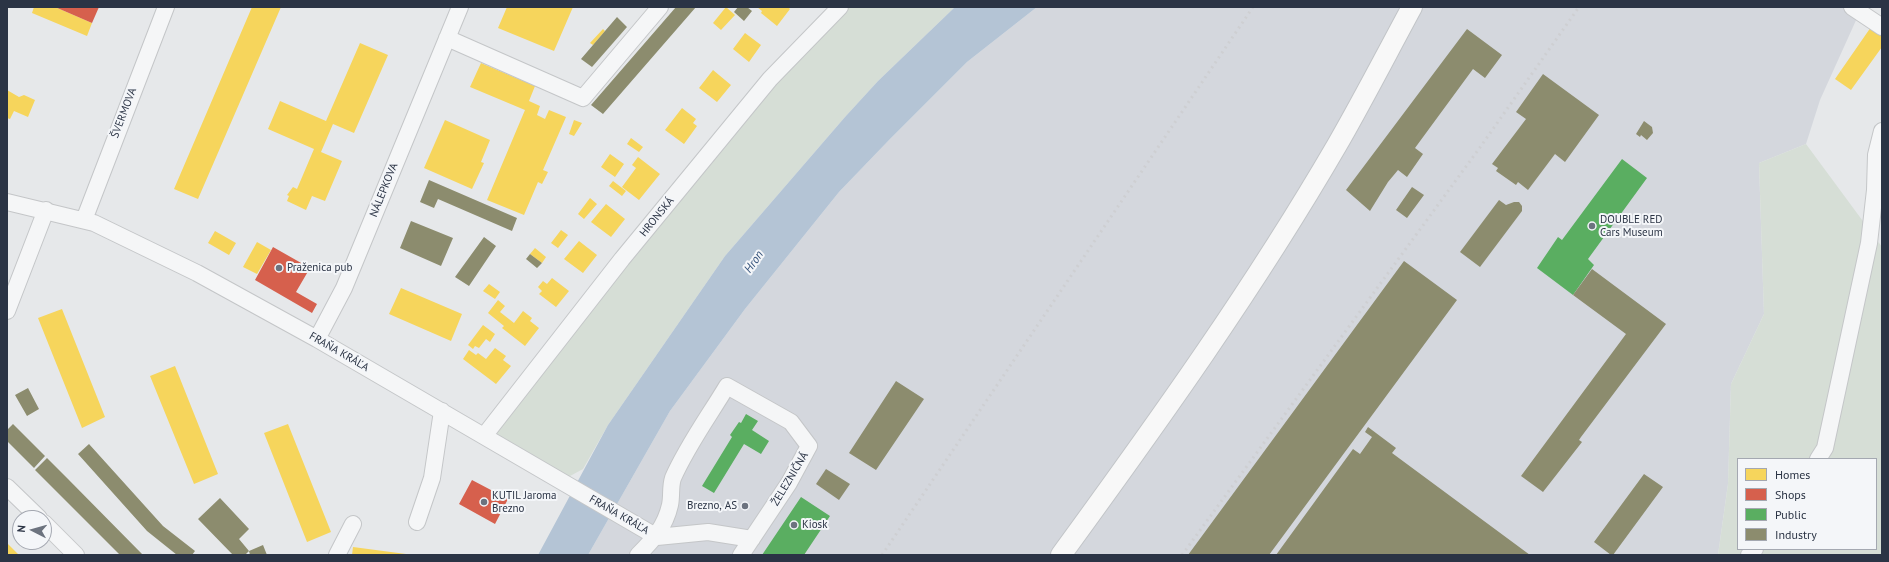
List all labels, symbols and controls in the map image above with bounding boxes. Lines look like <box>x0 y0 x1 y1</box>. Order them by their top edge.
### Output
street label: ŠVERMOVA <box>108 86 140 140</box>
street label: NÁLEPKOVA <box>367 161 401 219</box>
street label: HRONSKÁ <box>637 195 677 239</box>
place label: DOUBLE RED Cars Museum <box>1600 213 1663 239</box>
marker: DOUBLE RED Cars Museum <box>1587 221 1597 231</box>
water label: Hron <box>741 248 767 276</box>
place label: Praženica pub <box>287 261 352 275</box>
marker: Praženica pub <box>274 263 284 273</box>
street label: FRAŇA KRÁĽA <box>307 330 371 374</box>
street label: ŽELEZNIČNÁ <box>769 450 811 508</box>
legend <box>1737 458 1877 550</box>
text: Homes <box>1775 467 1810 482</box>
text: Shops <box>1775 487 1806 502</box>
place label: KUTIL Jaroma Brezno <box>492 489 556 515</box>
street label: FRAŇA KRÁĽA <box>587 493 651 537</box>
marker: KUTIL Jaroma Brezno <box>479 497 489 507</box>
place label: Brezno, AS <box>687 499 737 513</box>
marker: Brezno, AS <box>740 501 750 511</box>
text: Public <box>1775 507 1806 522</box>
north arrow <box>12 510 52 550</box>
place label: Kiosk <box>802 518 827 532</box>
marker: Kiosk <box>789 520 799 530</box>
text: N <box>14 525 28 533</box>
text: Industry <box>1775 527 1817 542</box>

